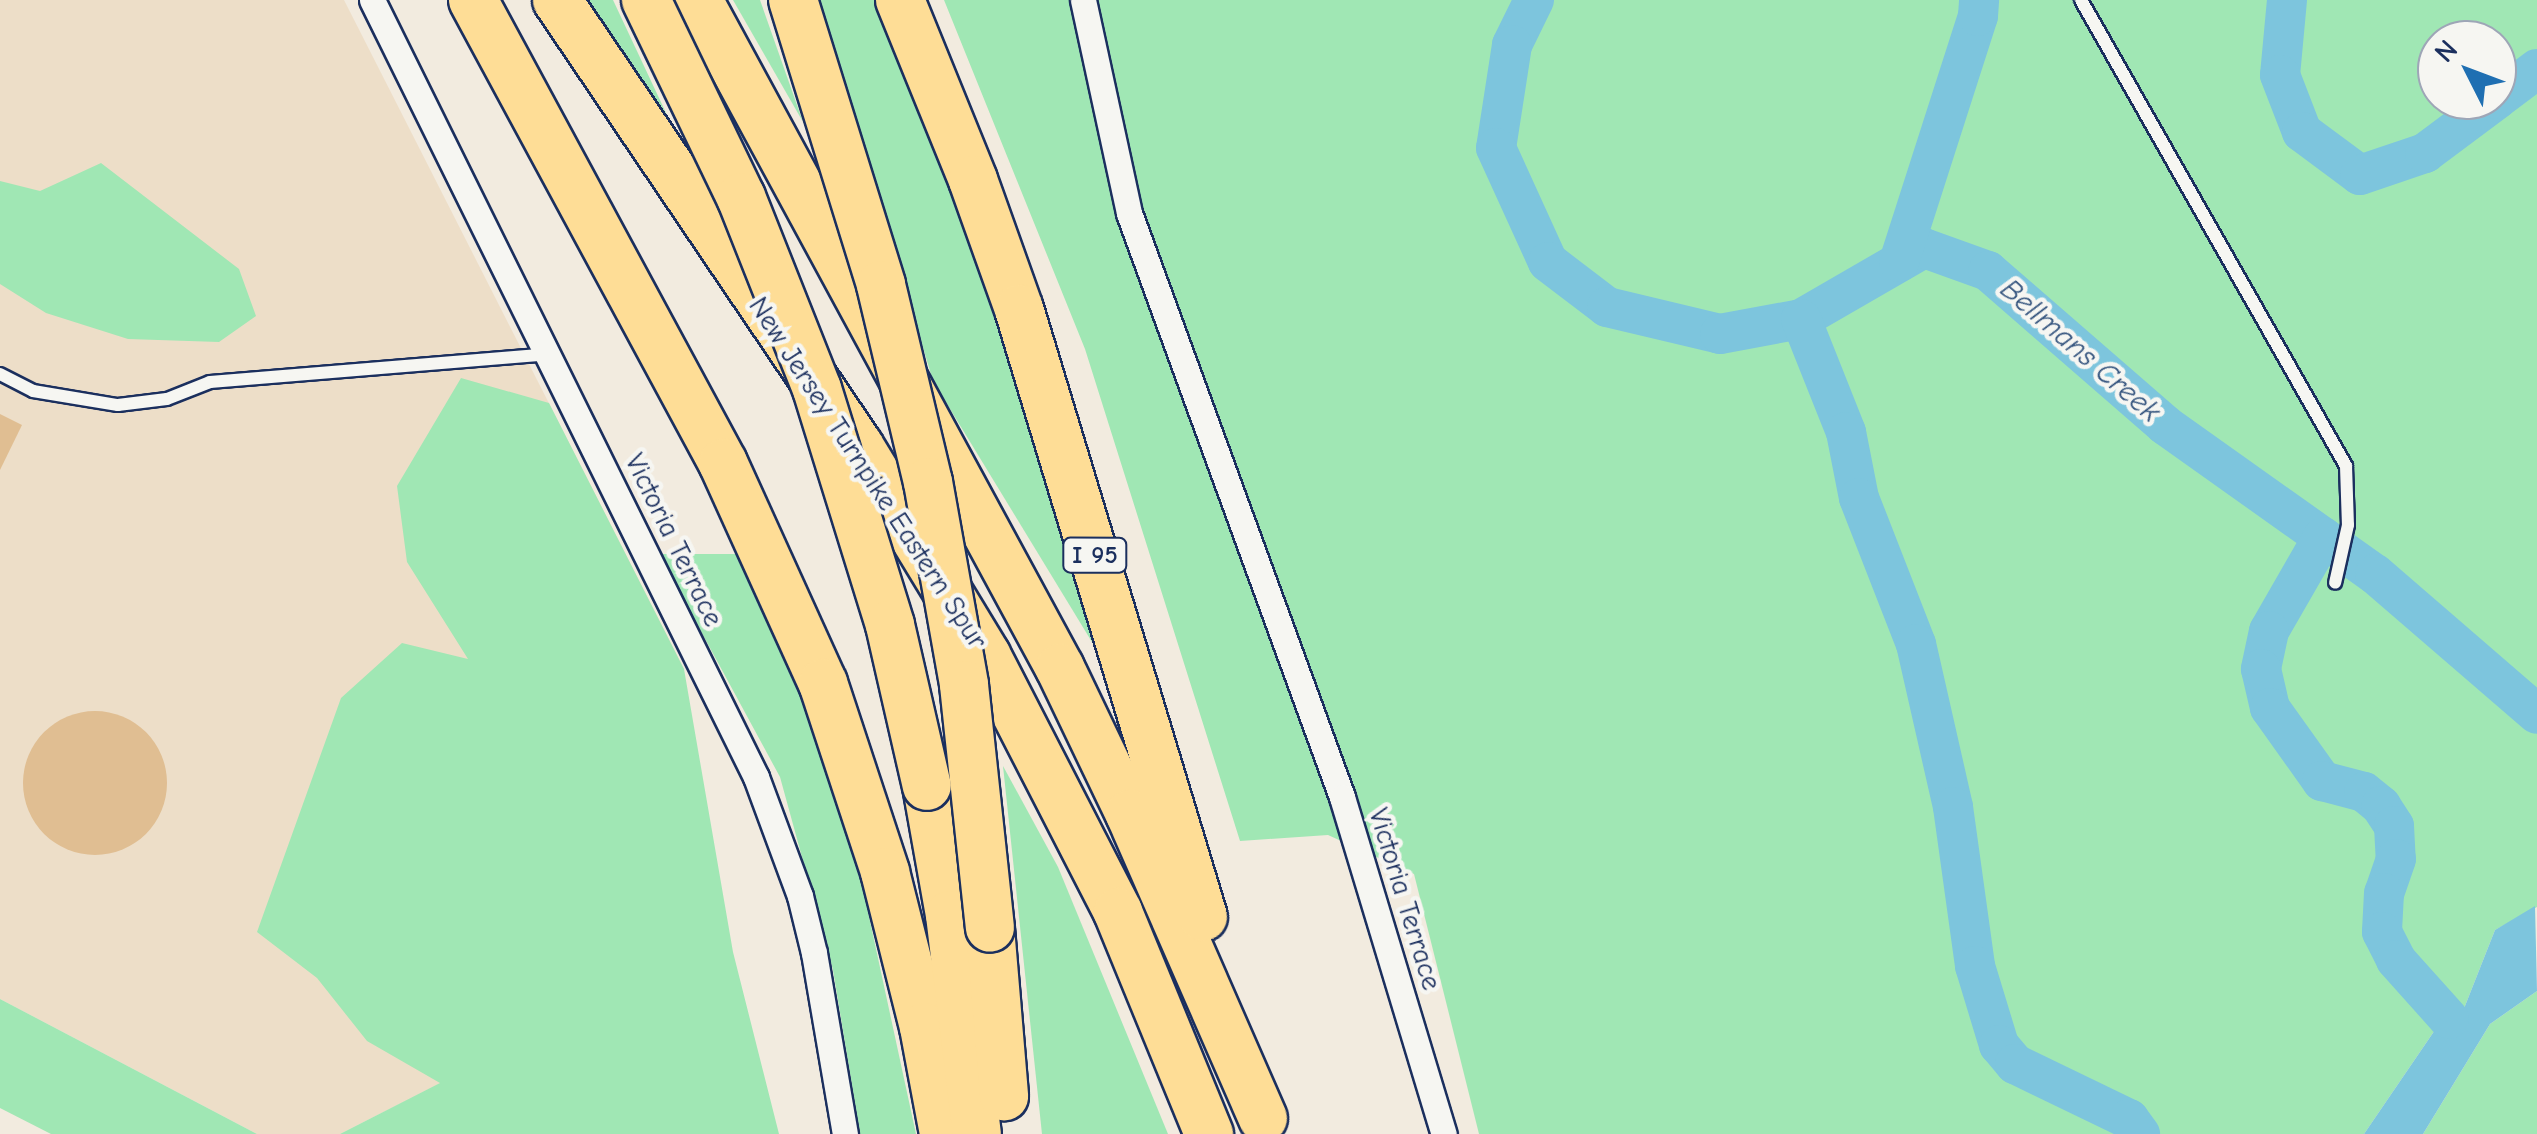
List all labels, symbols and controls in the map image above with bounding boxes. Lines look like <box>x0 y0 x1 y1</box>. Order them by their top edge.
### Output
north arrow <box>2417 20 2517 120</box>
text: N <box>2428 34 2464 69</box>
water label: Bellmans Creek <box>1993 272 2167 430</box>
street label: New Jersey Turnpike Eastern Spur <box>741 291 995 655</box>
street label: Victoria Terrace <box>618 448 730 632</box>
road number: I 95 <box>1060 535 1130 575</box>
street label: Victoria Terrace <box>1361 804 1449 994</box>

